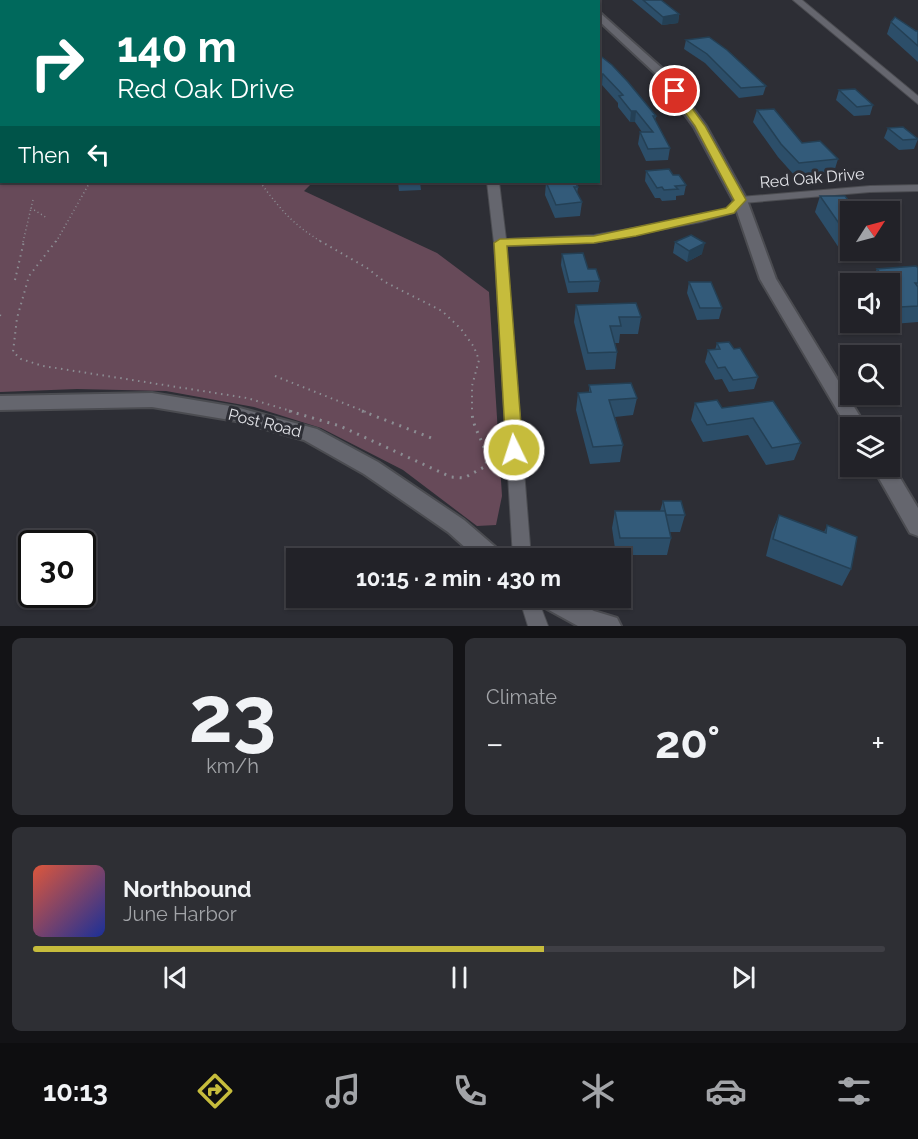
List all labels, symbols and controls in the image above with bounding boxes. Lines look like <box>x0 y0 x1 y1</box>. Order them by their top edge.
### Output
text: 140 m <box>117 23 237 72</box>
icon: right <box>18 24 96 102</box>
pin <box>649 65 700 116</box>
text: Red Oak Drive <box>117 73 294 104</box>
icon: arrive <box>658 74 691 107</box>
icon: left <box>82 138 115 171</box>
text: Then <box>18 142 70 168</box>
street label: Red Oak Drive <box>759 164 865 192</box>
north arrow <box>840 201 900 261</box>
map controls <box>840 201 900 477</box>
button: sound <box>840 273 900 333</box>
button: search <box>840 345 900 405</box>
street label: Post Road <box>226 405 304 441</box>
button: layers <box>840 417 900 477</box>
position arrow <box>482 418 546 482</box>
speed limit sign: 30 <box>18 530 96 608</box>
text: 10:15 · 2 min · 430 m <box>356 565 561 591</box>
text: 23 <box>189 669 276 760</box>
text: Climate <box>486 685 557 709</box>
text: 20° <box>655 716 720 769</box>
text: − <box>486 724 504 763</box>
text: + <box>871 724 885 763</box>
text: km/h <box>206 754 259 778</box>
text: Northbound <box>123 876 252 902</box>
text: June Harbor <box>123 902 237 926</box>
icon: previous <box>159 961 192 994</box>
icon: pause <box>443 961 476 994</box>
icon: next <box>727 961 760 994</box>
icon: directions <box>194 1070 236 1112</box>
icon: music <box>322 1070 364 1112</box>
icon: phone <box>449 1070 491 1112</box>
icon: climate <box>577 1070 619 1112</box>
icon: car <box>705 1070 747 1112</box>
icon: filters <box>833 1070 875 1112</box>
text: 10:13 <box>43 1076 108 1107</box>

